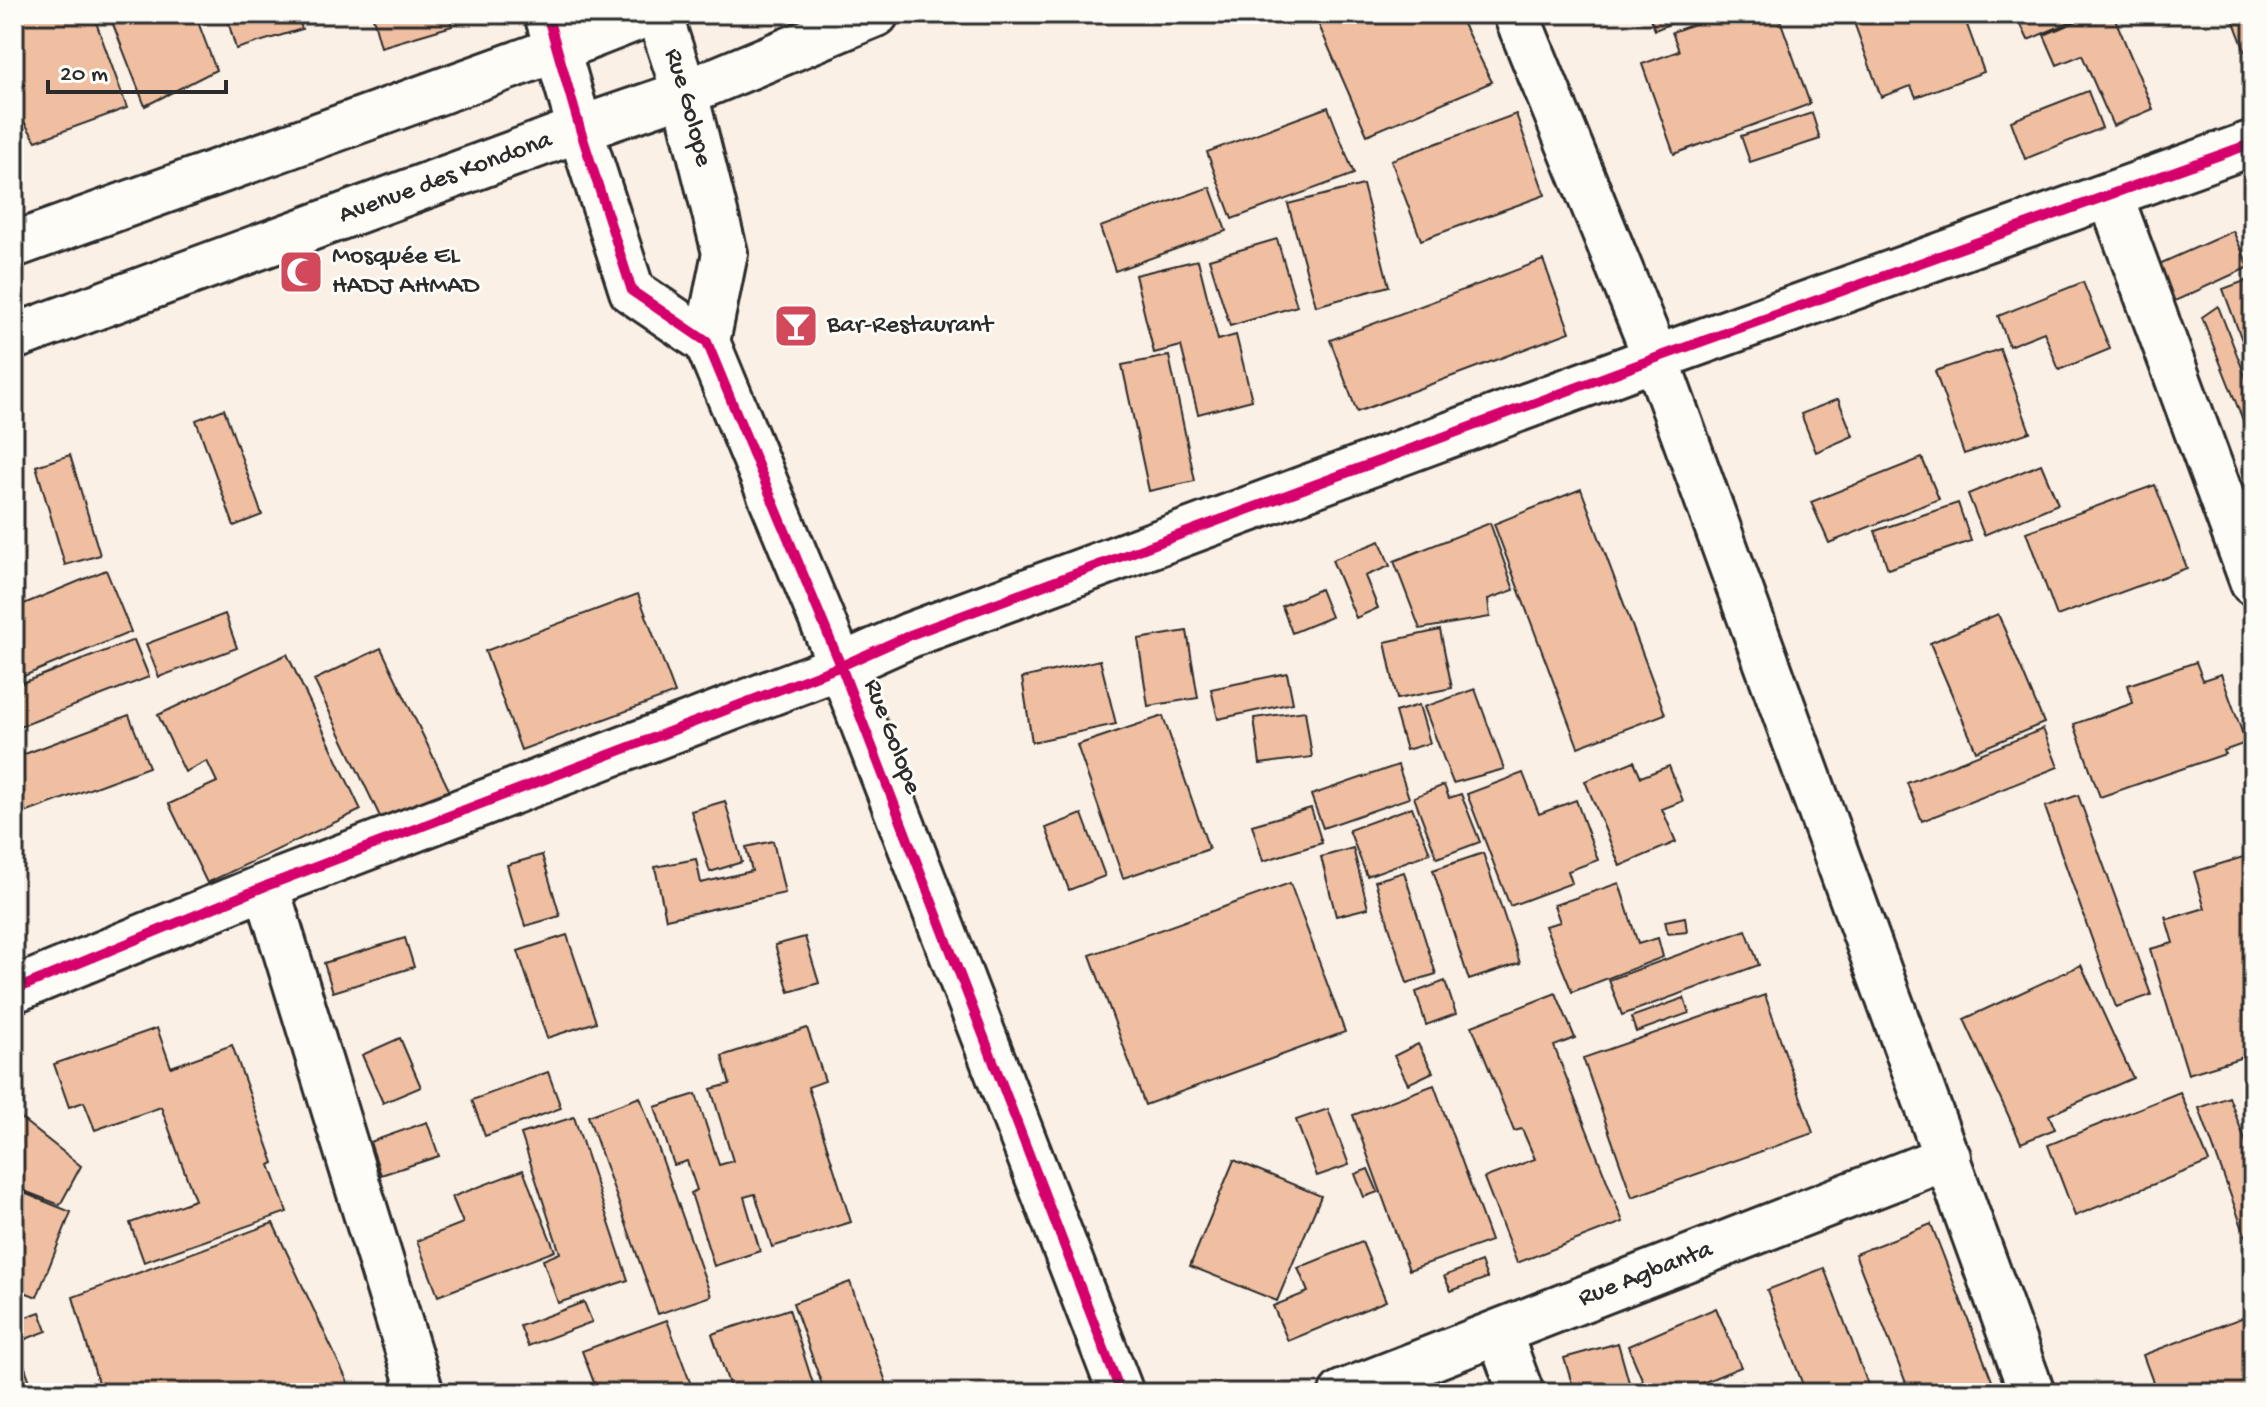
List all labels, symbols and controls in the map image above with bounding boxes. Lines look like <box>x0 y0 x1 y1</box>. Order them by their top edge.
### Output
scale bar <box>48 44 226 94</box>
street label: Rue Golope <box>656 45 718 170</box>
text: 20 m <box>60 61 108 90</box>
street label: Avenue des Kondona <box>335 125 558 232</box>
place label: Mosquée EL HADJ AHMAD <box>332 242 480 303</box>
mosque icon: Mosquée EL HADJ AHMAD <box>277 248 325 296</box>
bar icon: Bar-Restaurant <box>772 302 820 350</box>
place label: Bar-Restaurant <box>826 311 995 342</box>
street label: Rue Golope <box>855 675 927 799</box>
street label: Rue Agbanta <box>1574 1234 1719 1315</box>

